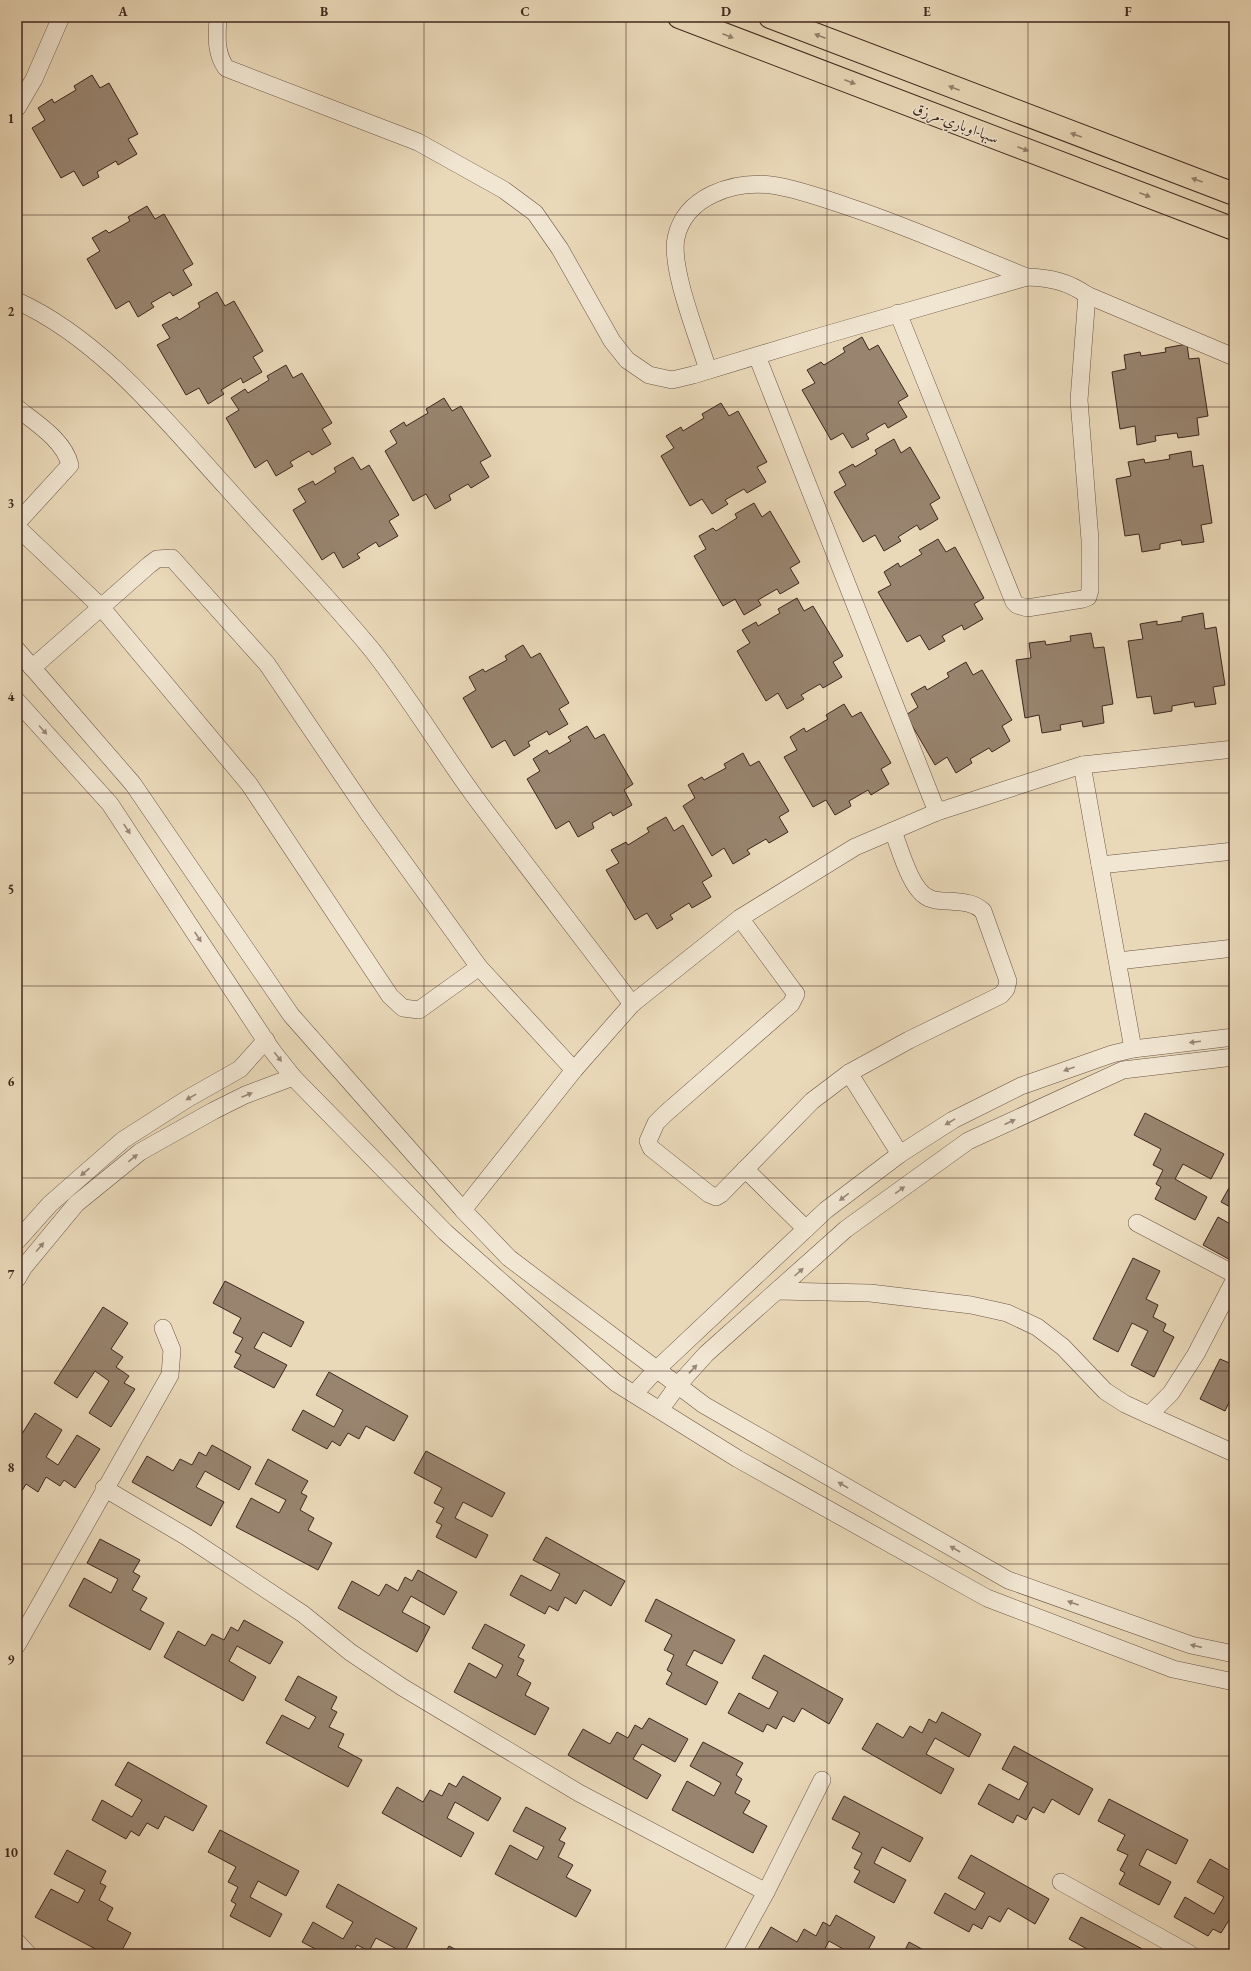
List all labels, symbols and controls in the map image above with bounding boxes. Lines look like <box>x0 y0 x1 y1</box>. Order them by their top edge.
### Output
text: A <box>117 3 128 20</box>
text: B <box>320 3 328 20</box>
text: C <box>520 3 530 20</box>
text: D <box>721 3 731 20</box>
text: E <box>923 3 931 20</box>
text: F <box>1124 3 1132 20</box>
one-way arrow <box>723 33 735 39</box>
one-way arrow <box>813 33 825 39</box>
one-way arrow <box>844 80 856 86</box>
one-way arrow <box>948 85 960 91</box>
street label: سبها-اوباري-مرزق <box>910 98 1002 150</box>
text: 1 <box>8 110 15 127</box>
one-way arrow <box>1069 131 1081 137</box>
one-way arrow <box>1018 146 1030 152</box>
one-way arrow <box>1191 177 1203 183</box>
one-way arrow <box>1139 192 1151 198</box>
text: 2 <box>8 303 15 320</box>
text: 3 <box>8 495 15 512</box>
text: 4 <box>8 688 15 705</box>
one-way arrow <box>38 725 47 734</box>
one-way arrow <box>123 823 130 835</box>
text: 5 <box>8 881 14 898</box>
one-way arrow <box>194 932 202 943</box>
one-way arrow <box>1189 1039 1201 1045</box>
one-way arrow <box>273 1052 282 1063</box>
one-way arrow <box>1062 1066 1074 1072</box>
text: 6 <box>8 1073 15 1090</box>
one-way arrow <box>241 1091 253 1097</box>
one-way arrow <box>185 1094 197 1101</box>
one-way arrow <box>944 1118 956 1125</box>
one-way arrow <box>1004 1119 1016 1125</box>
one-way arrow <box>128 1153 139 1162</box>
one-way arrow <box>80 1167 91 1176</box>
one-way arrow <box>895 1187 905 1195</box>
one-way arrow <box>839 1192 850 1201</box>
one-way arrow <box>35 1242 44 1253</box>
text: 7 <box>8 1266 15 1283</box>
one-way arrow <box>794 1267 804 1276</box>
one-way arrow <box>688 1364 698 1374</box>
text: 8 <box>8 1459 15 1476</box>
one-way arrow <box>837 1481 849 1488</box>
one-way arrow <box>949 1546 961 1553</box>
one-way arrow <box>1067 1600 1079 1606</box>
one-way arrow <box>1190 1643 1202 1649</box>
text: 9 <box>8 1651 15 1668</box>
text: 10 <box>4 1844 18 1861</box>

